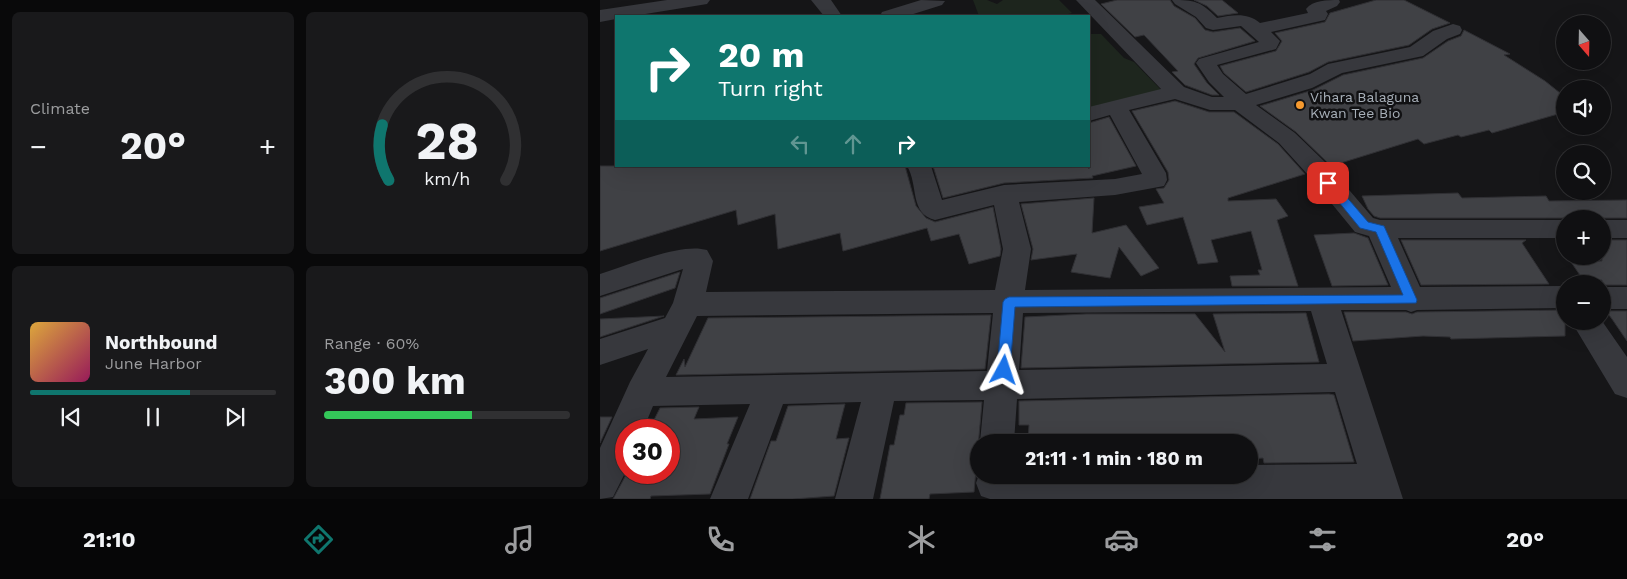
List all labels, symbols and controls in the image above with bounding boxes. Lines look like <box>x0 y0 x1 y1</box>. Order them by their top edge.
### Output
north arrow <box>1556 15 1611 70</box>
map controls <box>1556 15 1611 330</box>
text: 20 m <box>718 34 804 76</box>
icon: right <box>635 35 700 100</box>
text: Turn right <box>718 76 823 101</box>
button: sound <box>1556 80 1611 135</box>
place label: Vihara Balaguna Kwan Tee Bio <box>1310 89 1419 121</box>
text: Climate <box>30 99 90 118</box>
marker: Vihara Balaguna Kwan Tee Bio <box>1294 99 1306 111</box>
text: 28 <box>415 111 479 172</box>
text: 20° <box>120 124 186 168</box>
text: − <box>30 130 47 163</box>
text: + <box>259 130 276 163</box>
icon: left <box>786 130 814 158</box>
icon: ahead <box>839 130 867 158</box>
icon: right <box>892 130 920 158</box>
button: search <box>1556 145 1611 200</box>
pin <box>1307 162 1349 204</box>
text: km/h <box>424 168 470 189</box>
icon: arrive <box>1314 169 1342 197</box>
button: + <box>1556 210 1611 265</box>
button: − <box>1556 275 1611 330</box>
text: Northbound <box>105 331 217 354</box>
text: Range · 60% <box>324 334 419 353</box>
position arrow <box>977 343 1029 395</box>
text: June Harbor <box>105 354 202 373</box>
text: 300 km <box>324 359 466 403</box>
icon: previous <box>57 403 85 431</box>
icon: pause <box>139 403 167 431</box>
icon: next <box>221 403 249 431</box>
speed limit sign: 30 <box>615 419 680 484</box>
text: 21:11 · 1 min · 180 m <box>1025 447 1203 470</box>
icon: directions <box>301 522 336 557</box>
icon: music <box>502 522 537 557</box>
icon: phone <box>703 522 738 557</box>
icon: climate <box>904 522 939 557</box>
icon: car <box>1104 522 1139 557</box>
icon: filters <box>1305 522 1340 557</box>
text: 21:10 <box>83 527 136 552</box>
text: 20° <box>1506 527 1544 552</box>

